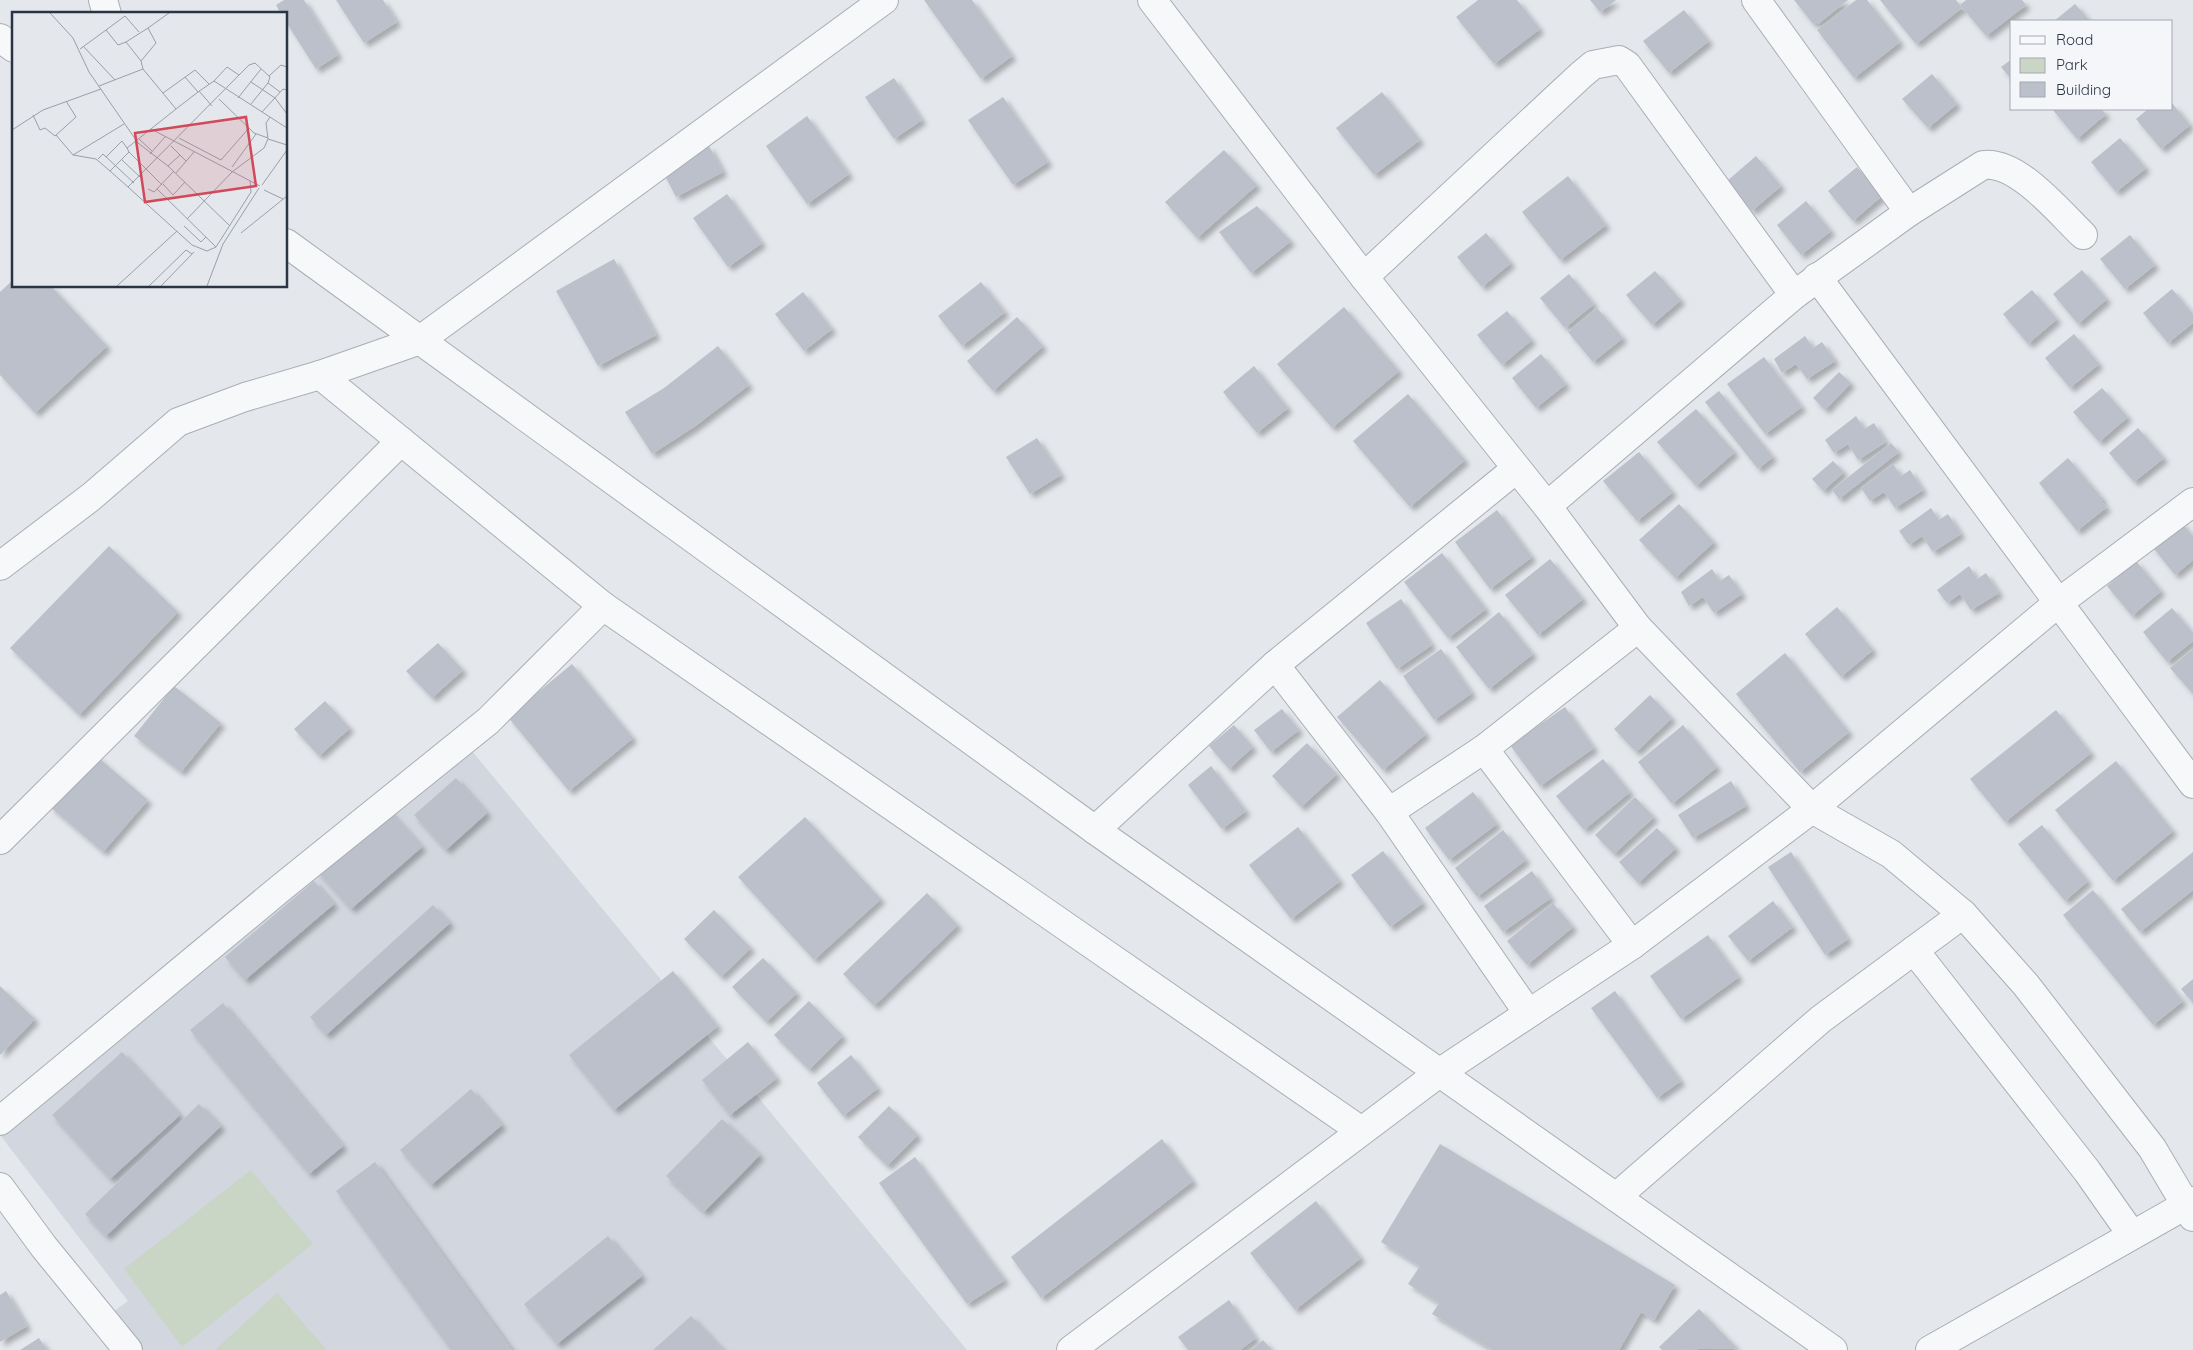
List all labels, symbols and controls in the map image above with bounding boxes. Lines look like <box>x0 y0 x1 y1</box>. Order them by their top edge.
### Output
inset map <box>12 12 288 288</box>
legend <box>2010 20 2173 110</box>
text: Road <box>2056 30 2093 49</box>
text: Park <box>2056 55 2088 74</box>
text: Building <box>2056 80 2111 99</box>

